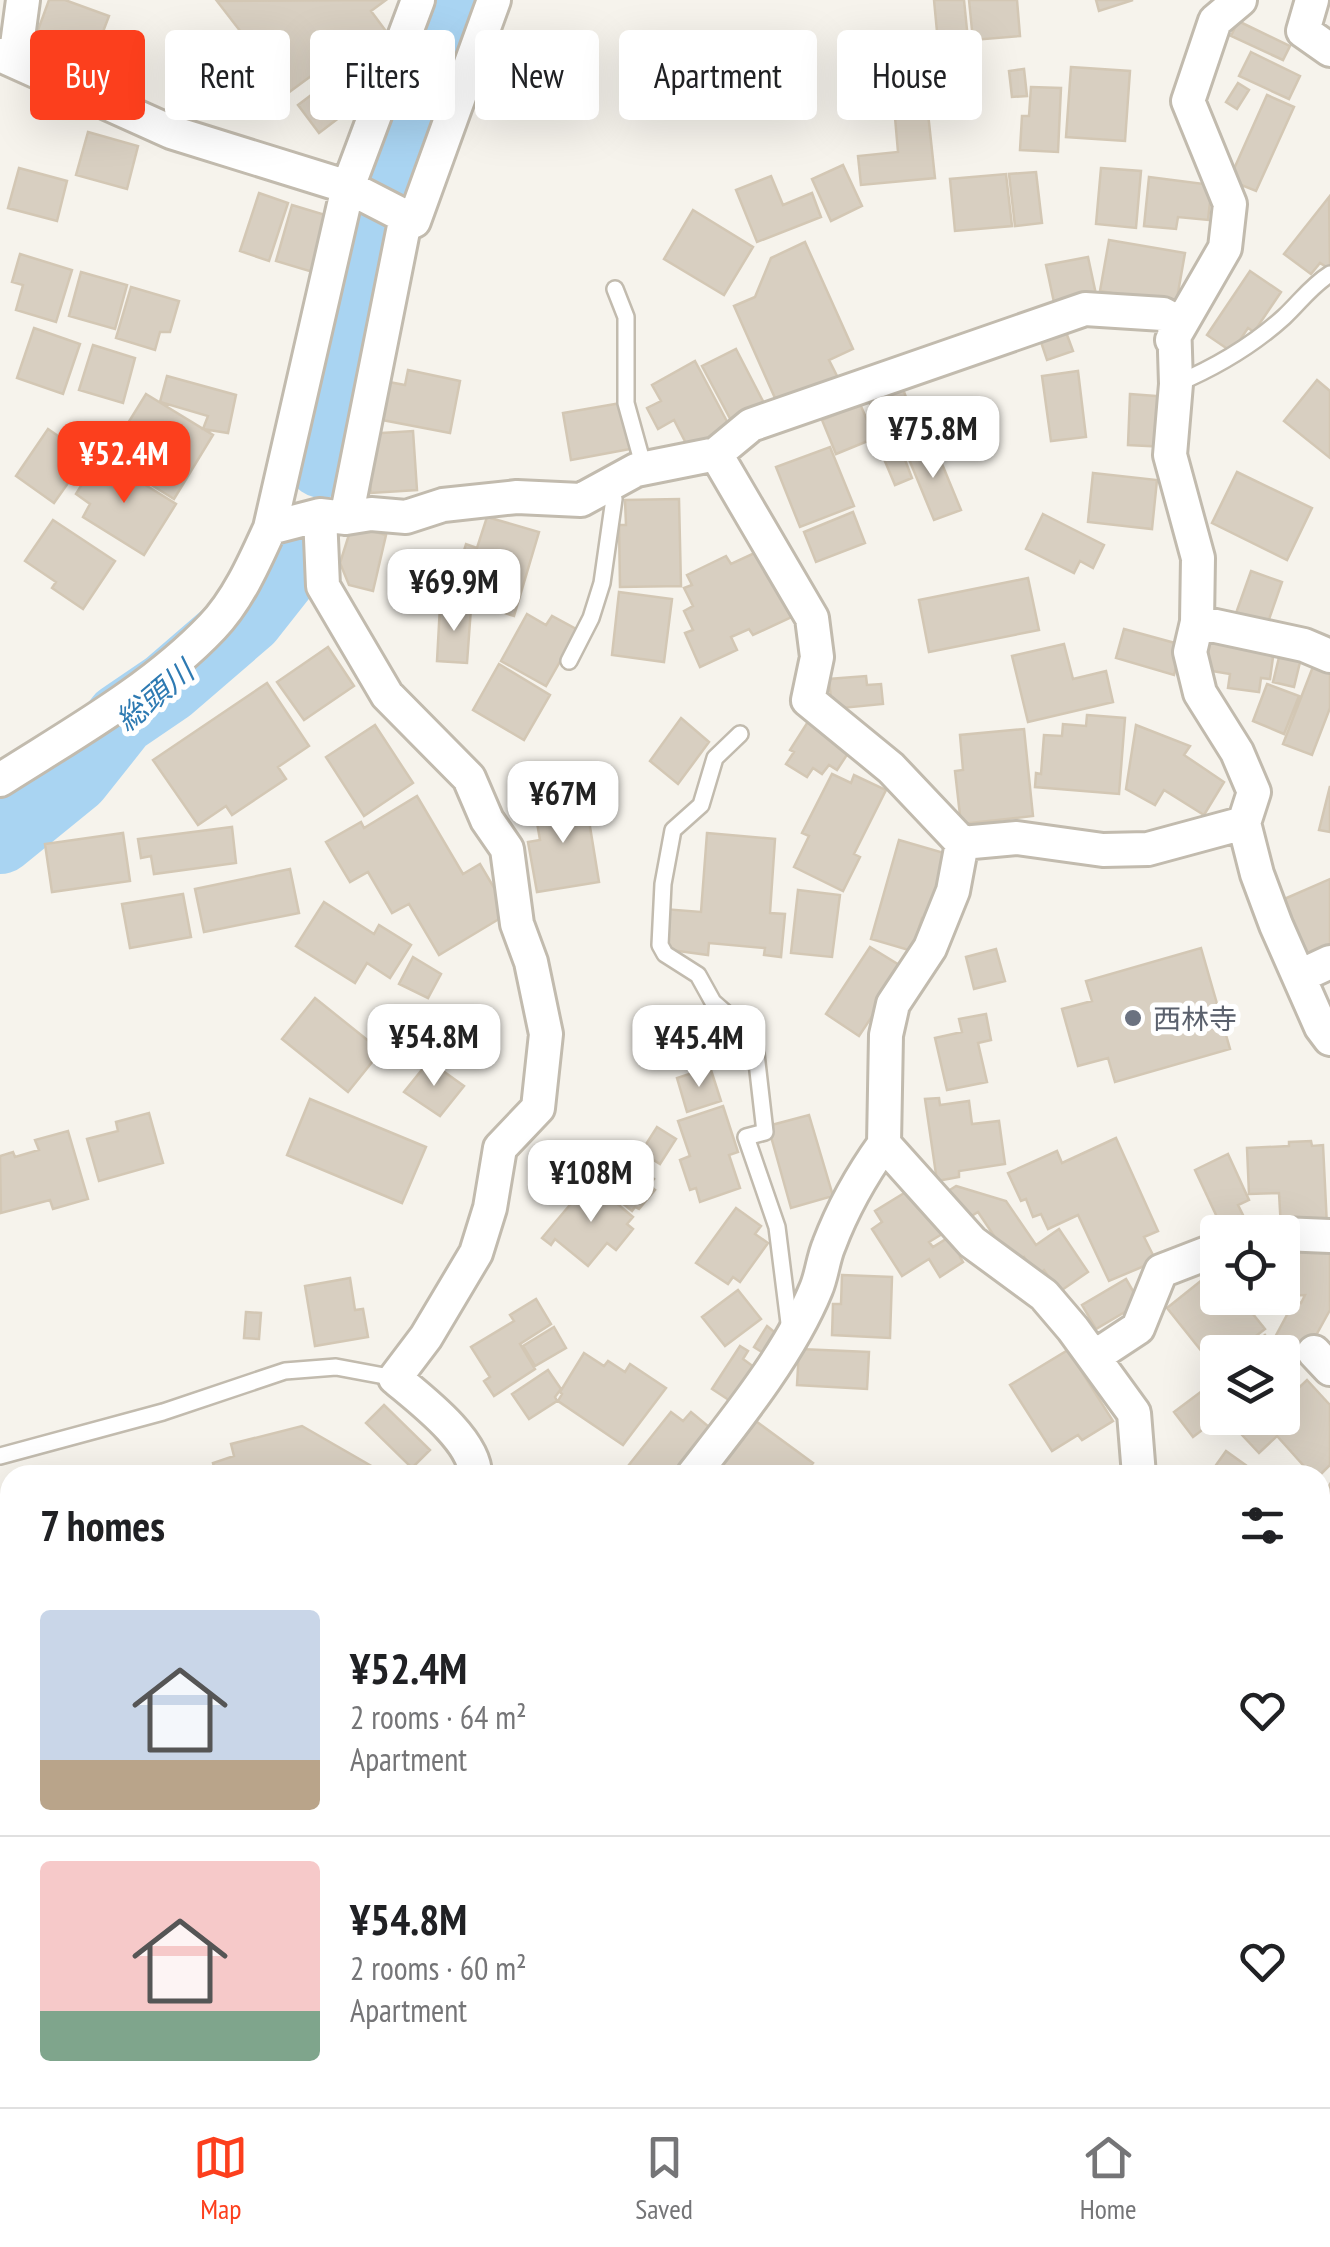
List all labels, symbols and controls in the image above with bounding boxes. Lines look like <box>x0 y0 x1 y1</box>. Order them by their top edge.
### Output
chip: Buy <box>30 30 145 120</box>
chip: Rent <box>165 30 290 120</box>
chip: Filters <box>310 30 455 120</box>
chip: New <box>475 30 599 120</box>
chip: Apartment <box>619 30 817 120</box>
chip: House <box>837 30 982 120</box>
pin: ¥75.8M <box>852 396 1014 481</box>
text: ¥75.8M <box>888 407 978 449</box>
pin: ¥52.4M <box>43 421 205 506</box>
text: ¥52.4M <box>79 432 169 474</box>
pin: ¥69.9M <box>373 549 535 634</box>
text: ¥69.9M <box>409 560 499 602</box>
water label: 総頭川 <box>107 649 203 739</box>
pin: ¥67M <box>504 761 622 846</box>
text: ¥67M <box>529 772 597 814</box>
place label: 西林寺 <box>1153 1000 1237 1037</box>
pin: ¥54.8M <box>353 1004 515 1089</box>
pin: ¥45.4M <box>618 1005 780 1090</box>
marker: 西林寺 <box>1122 1007 1144 1029</box>
text: ¥54.8M <box>389 1015 479 1057</box>
text: ¥45.4M <box>654 1016 744 1058</box>
pin: ¥108M <box>521 1140 661 1225</box>
text: ¥108M <box>550 1151 632 1193</box>
map controls <box>1200 1215 1300 1435</box>
button: locate <box>1200 1215 1300 1315</box>
button: layers <box>1200 1335 1300 1435</box>
text: 7 homes <box>40 1498 165 1553</box>
icon: filters <box>1235 1498 1290 1553</box>
text: ¥52.4M <box>350 1641 467 1696</box>
icon: home <box>120 1650 240 1770</box>
icon: heart <box>1235 1683 1290 1738</box>
text: 2 rooms · 64 m² <box>350 1696 527 1738</box>
text: Apartment <box>350 1738 467 1780</box>
text: ¥54.8M <box>350 1892 467 1947</box>
icon: home <box>120 1901 240 2021</box>
icon: heart <box>1235 1934 1290 1989</box>
text: 2 rooms · 60 m² <box>350 1947 527 1989</box>
text: Apartment <box>350 1989 467 2031</box>
tab: Map <box>193 2130 248 2227</box>
tab: Saved <box>635 2130 693 2227</box>
tab: Home <box>1080 2130 1137 2227</box>

